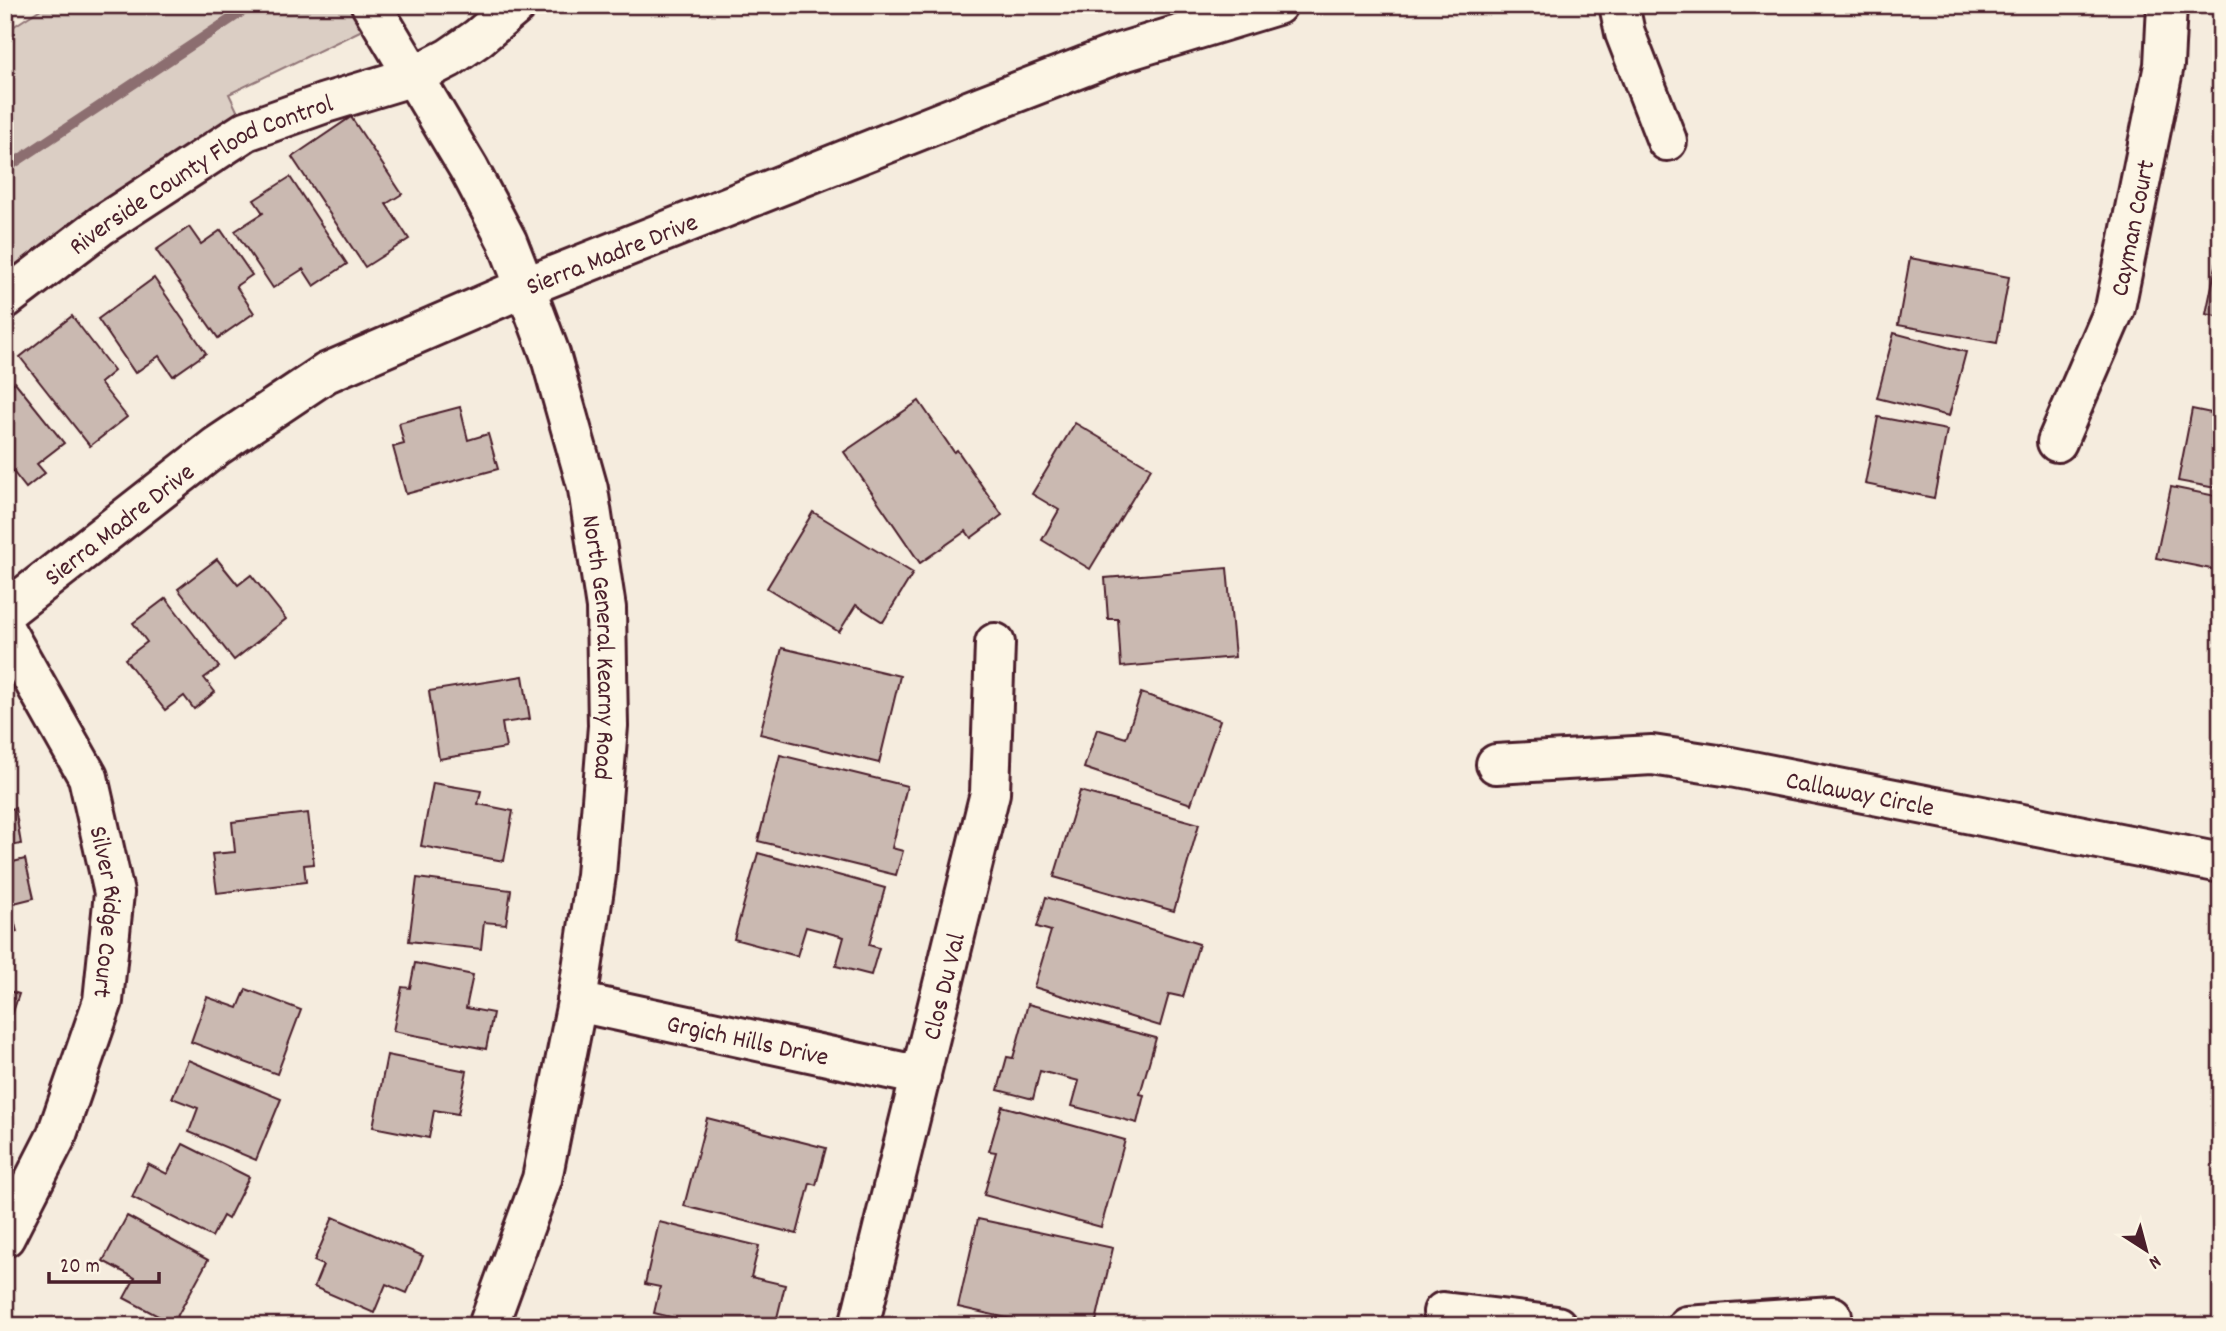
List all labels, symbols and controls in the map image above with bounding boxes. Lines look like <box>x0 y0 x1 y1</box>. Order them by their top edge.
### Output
street label: Riverside County Flood Control <box>62 87 338 266</box>
street label: Cayman Court <box>2103 156 2167 300</box>
street label: Sierra Madre Drive <box>521 205 704 307</box>
street label: Sierra Madre Drive <box>37 455 204 597</box>
street label: North General Kearny Road <box>570 513 623 781</box>
street label: Callaway Circle <box>1782 763 1937 828</box>
street label: Silver Ridge Court <box>78 823 130 1000</box>
street label: Clos Du Val <box>915 930 977 1044</box>
street label: Grgich Hills Drive <box>663 1007 832 1078</box>
north arrow <box>2110 1216 2180 1286</box>
scale bar <box>49 1240 159 1284</box>
text: N <box>2142 1247 2166 1275</box>
text: 20 m <box>60 1253 100 1283</box>

